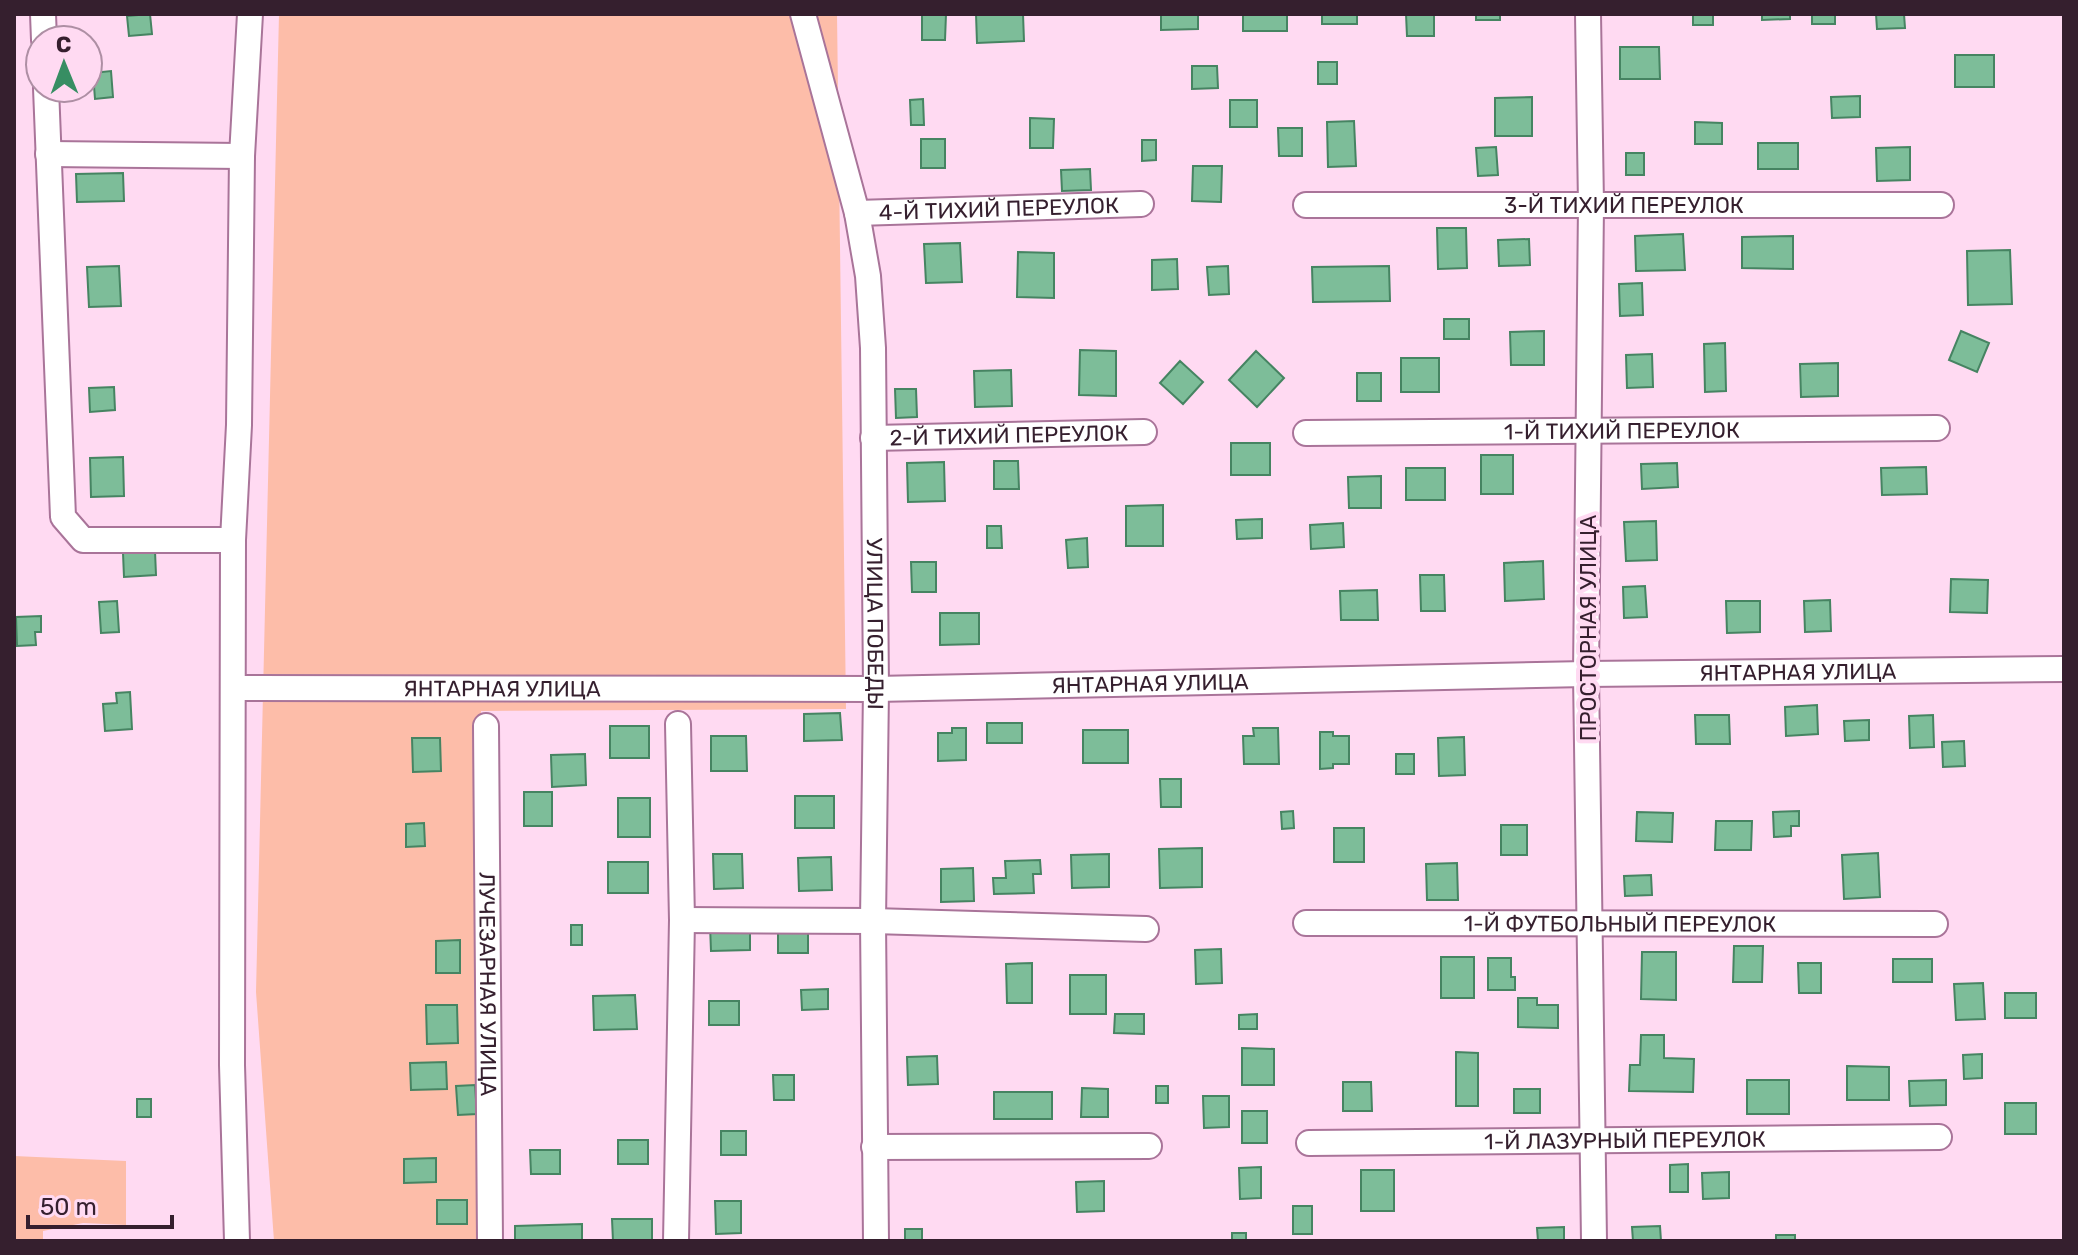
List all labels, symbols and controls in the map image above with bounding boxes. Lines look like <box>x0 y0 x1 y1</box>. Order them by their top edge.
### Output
north arrow <box>24 24 104 104</box>
text: С <box>56 31 72 58</box>
street label: 4-Й ТИХИЙ ПЕРЕУЛОК <box>878 192 1119 226</box>
street label: 3-Й ТИХИЙ ПЕРЕУЛОК <box>1504 192 1744 219</box>
street label: 1-Й ТИХИЙ ПЕРЕУЛОК <box>1504 417 1740 445</box>
street label: 2-Й ТИХИЙ ПЕРЕУЛОК <box>889 419 1129 452</box>
street label: ПРОСТОРНАЯ УЛИЦА <box>1575 515 1602 741</box>
street label: УЛИЦА ПОБЕДЫ <box>861 537 889 710</box>
street label: ЯНТАРНАЯ УЛИЦА <box>1699 658 1897 687</box>
street label: ЯНТАРНАЯ УЛИЦА <box>1051 668 1249 699</box>
street label: ЯНТАРНАЯ УЛИЦА <box>403 675 601 703</box>
street label: ЛУЧЕЗАРНАЯ УЛИЦА <box>473 872 502 1096</box>
street label: 1-Й ФУТБОЛЬНЫЙ ПЕРЕУЛОК <box>1464 910 1776 938</box>
street label: 1-Й ЛАЗУРНЫЙ ПЕРЕУЛОК <box>1484 1126 1766 1155</box>
scale bar <box>28 1179 172 1229</box>
text: 50 m <box>40 1193 97 1221</box>

